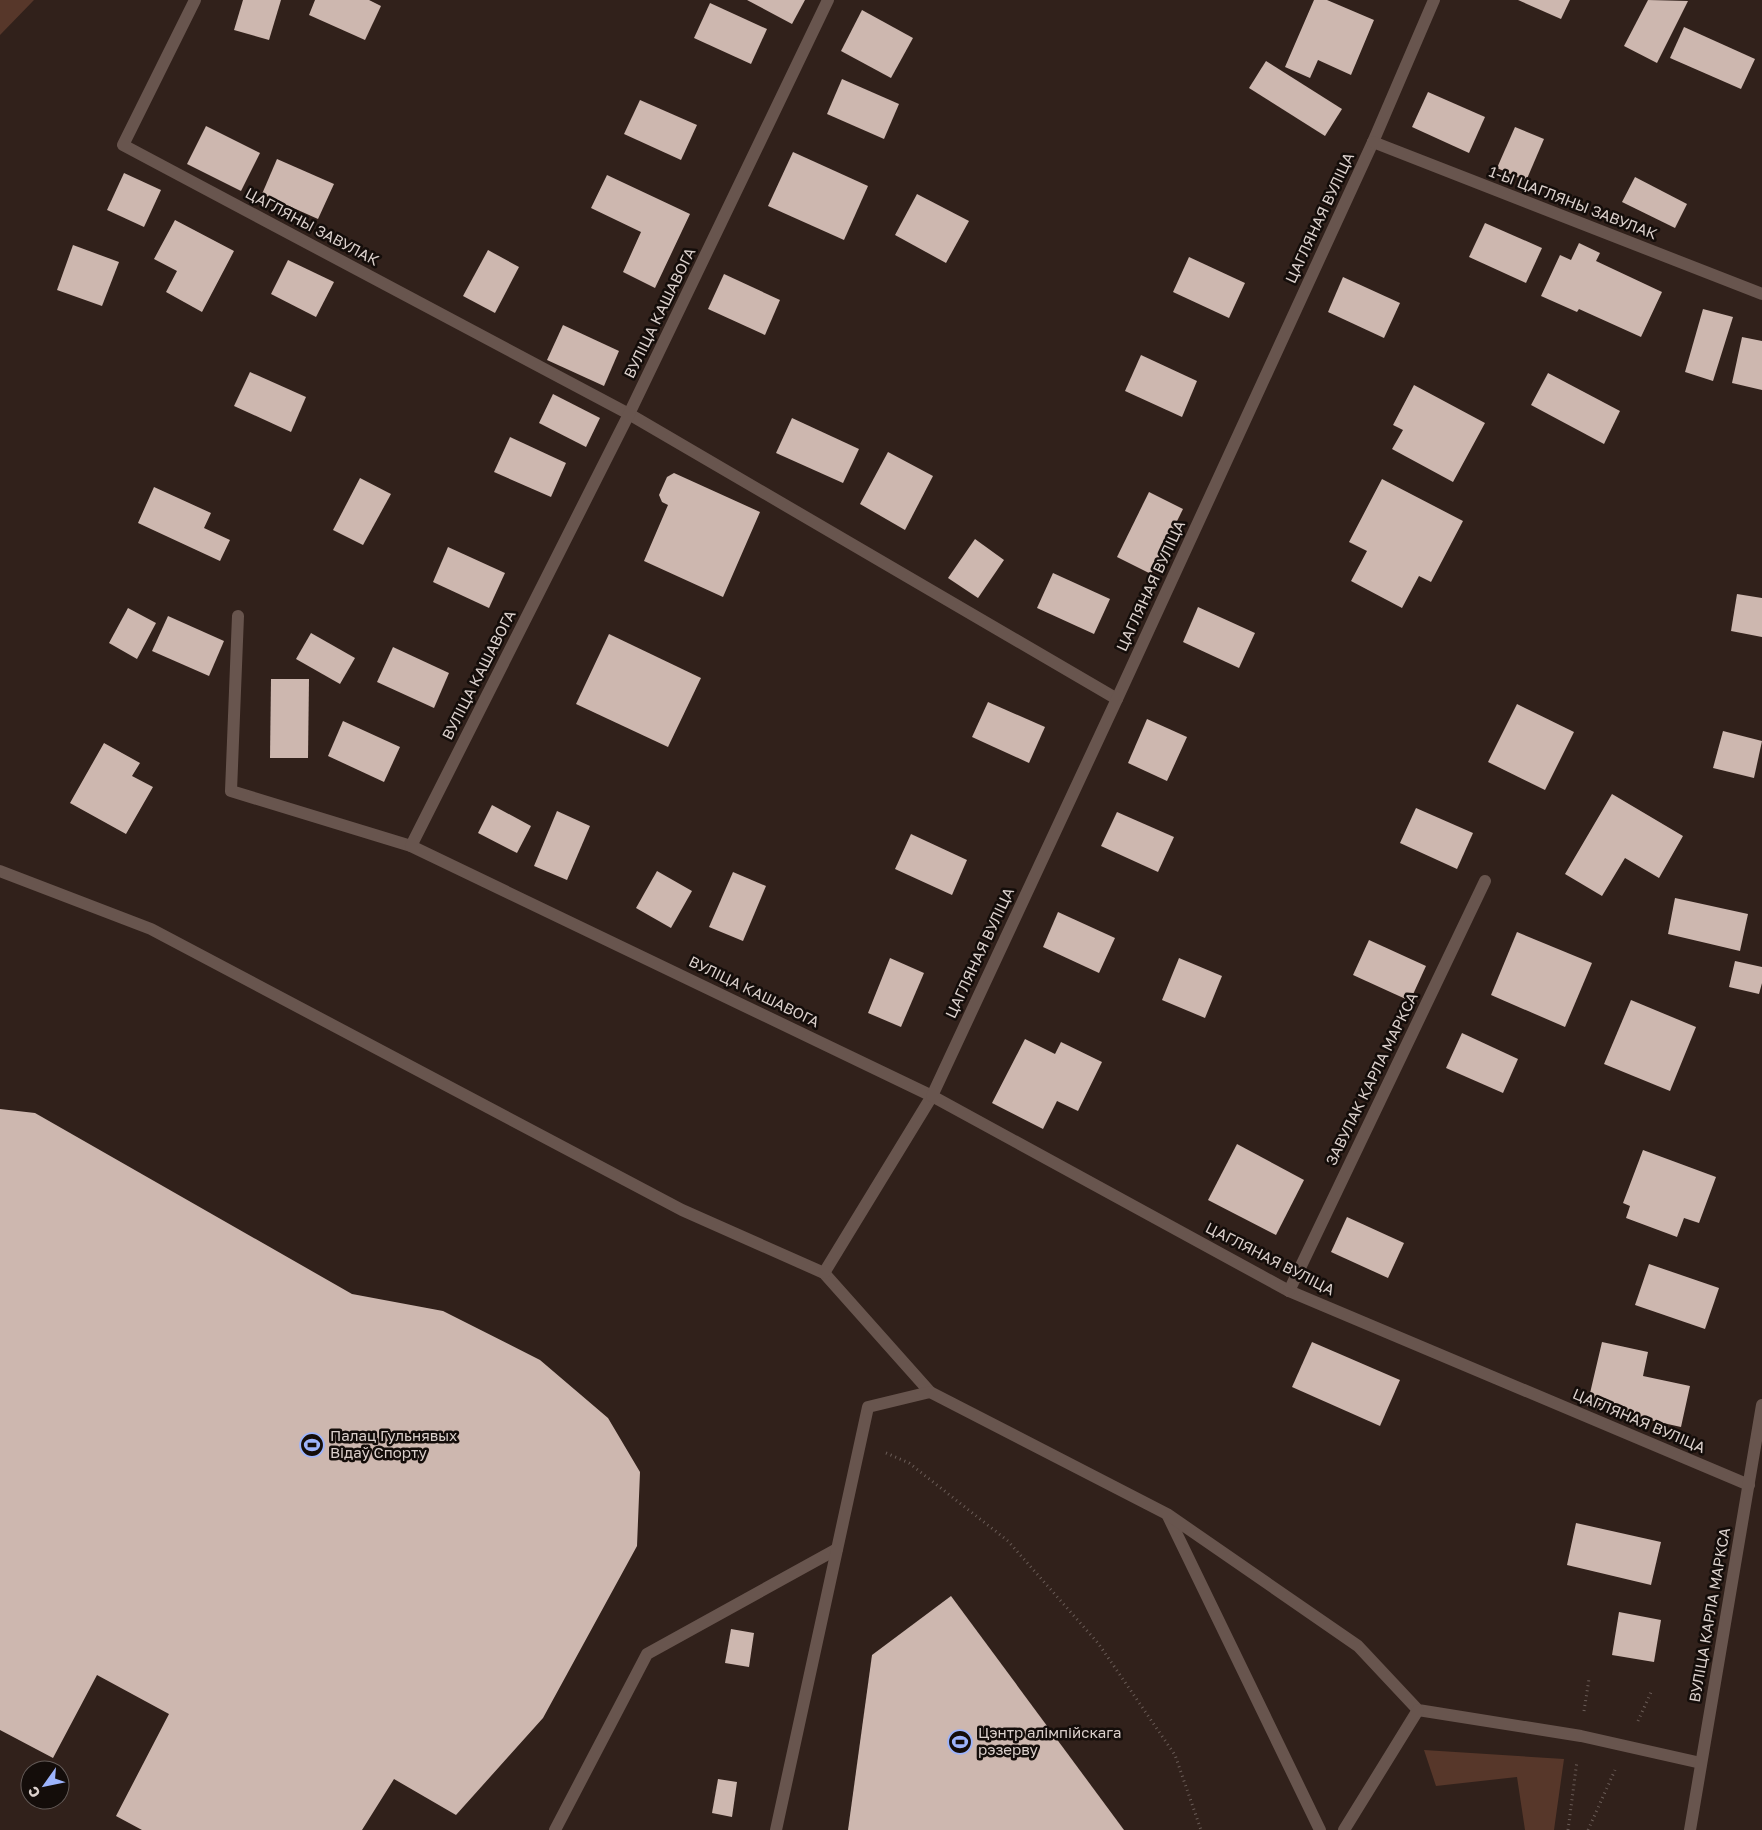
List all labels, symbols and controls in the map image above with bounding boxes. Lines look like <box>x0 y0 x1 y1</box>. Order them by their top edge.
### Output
street label: ЦАГЛЯНАЯ ВУЛІЦА <box>1281 149 1357 286</box>
street label: 1-Ы ЦАГЛЯНЫ ЗАВУЛАК <box>1487 162 1660 243</box>
street label: ЦАГЛЯНЫ ЗАВУЛАК <box>243 183 383 269</box>
street label: ВУЛІЦА КАШАВОГА <box>620 244 699 381</box>
street label: ЦАГЛЯНАЯ ВУЛІЦА <box>1112 517 1188 654</box>
street label: ВУЛІЦА КАШАВОГА <box>438 607 519 742</box>
street label: ЦАГЛЯНАЯ ВУЛІЦА <box>941 884 1017 1021</box>
street label: ВУЛІЦА КАШАВОГА <box>686 952 823 1031</box>
street label: ЗАВУЛАК КАРЛА МАРКСА <box>1321 989 1421 1168</box>
street label: ЦАГЛЯНАЯ ВУЛІЦА <box>1203 1218 1338 1298</box>
street label: ЦАГЛЯНАЯ ВУЛІЦА <box>1570 1384 1708 1456</box>
place label: Палац Гульнявых Відаў Спорту <box>330 1426 457 1461</box>
sports icon: Палац Гульнявых Відаў Спорту <box>299 1432 325 1458</box>
street label: ВУЛІЦА КАРЛА МАРКСА <box>1685 1526 1733 1704</box>
place label: Цэнтр алімпійскага рэзерву <box>978 1723 1121 1758</box>
sports icon: Цэнтр алімпійскага рэзерву <box>947 1729 973 1755</box>
north arrow <box>20 1760 70 1810</box>
text: С <box>24 1784 44 1801</box>

